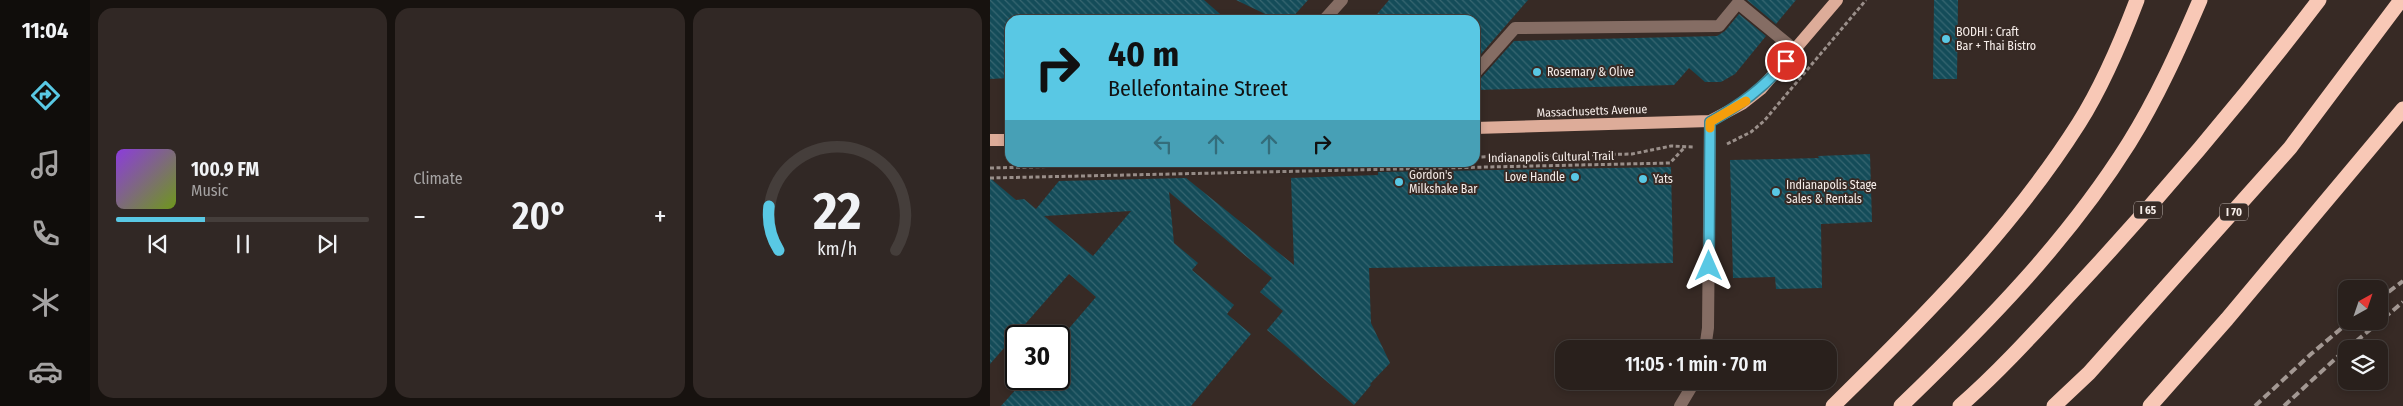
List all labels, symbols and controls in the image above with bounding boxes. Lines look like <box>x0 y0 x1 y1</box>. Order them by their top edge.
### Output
text: 11:04 <box>22 17 68 44</box>
place label: BODHI : Craft Bar + Thai Bistro <box>1956 25 2036 53</box>
text: 40 m <box>1108 33 1179 75</box>
marker: BODHI : Craft Bar + Thai Bistro <box>1940 33 1952 45</box>
icon: right <box>1025 35 1090 100</box>
pin <box>1765 40 1807 82</box>
icon: arrive <box>1772 47 1800 75</box>
place label: Rosemary & Olive <box>1547 65 1634 79</box>
marker: Rosemary & Olive <box>1531 66 1543 78</box>
text: Bellefontaine Street <box>1108 75 1288 102</box>
icon: directions <box>28 78 63 113</box>
street label: Massachusetts Avenue <box>1536 102 1648 120</box>
icon: left <box>1149 130 1177 158</box>
icon: ahead <box>1202 130 1230 158</box>
icon: ahead <box>1255 130 1283 158</box>
icon: right <box>1308 130 1336 158</box>
icon: music <box>28 147 63 182</box>
street label: Indianapolis Cultural Trail <box>1488 149 1614 165</box>
text: 100.9 FM <box>191 158 259 181</box>
place label: Gordon's Milkshake Bar <box>1409 168 1478 196</box>
text: Climate <box>413 169 463 188</box>
place label: Love Handle <box>1505 170 1565 184</box>
marker: Love Handle <box>1569 171 1581 183</box>
place label: Yats <box>1653 172 1673 186</box>
marker: Yats <box>1637 173 1649 185</box>
marker: Gordon's Milkshake Bar <box>1393 176 1405 188</box>
place label: Indianapolis Stage Sales & Rentals <box>1786 178 1877 206</box>
text: 22 <box>812 180 861 243</box>
text: Music <box>191 181 228 200</box>
marker: Indianapolis Stage Sales & Rentals <box>1770 186 1782 198</box>
text: 20° <box>512 193 568 239</box>
text: − <box>413 200 426 233</box>
text: + <box>654 200 667 233</box>
road number: I 65 <box>2134 202 2162 218</box>
road number: I 70 <box>2220 203 2248 220</box>
icon: phone <box>28 216 63 251</box>
icon: previous <box>144 230 172 258</box>
icon: pause <box>229 230 257 258</box>
icon: next <box>313 230 341 258</box>
text: km/h <box>817 238 857 260</box>
position arrow <box>1682 239 1734 291</box>
north arrow <box>2338 280 2388 330</box>
map controls <box>2338 280 2388 390</box>
icon: climate <box>28 285 63 320</box>
speed limit sign: 30 <box>1005 325 1070 390</box>
button: layers <box>2338 340 2388 390</box>
text: 11:05 · 1 min · 70 m <box>1625 353 1767 376</box>
icon: car <box>28 354 63 389</box>

